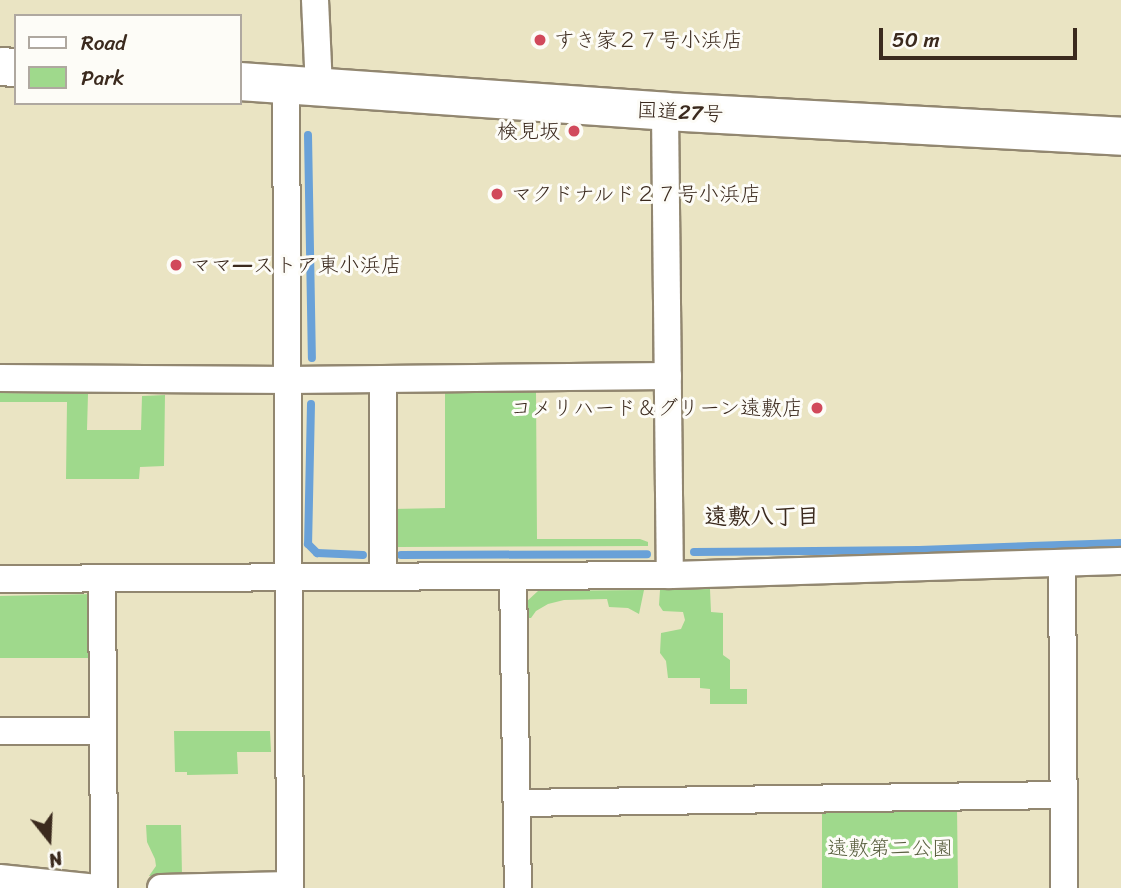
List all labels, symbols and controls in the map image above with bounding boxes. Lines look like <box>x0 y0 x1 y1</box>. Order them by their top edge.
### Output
legend <box>14 14 242 105</box>
scale bar <box>883 14 1081 58</box>
text: 50 m <box>892 21 940 59</box>
text: Road <box>81 24 126 62</box>
place label: すき家２７号小浜店 <box>554 27 743 53</box>
marker: すき家２７号小浜店 <box>532 32 548 48</box>
text: Park <box>81 59 124 97</box>
street label: 国道27号 <box>636 97 724 127</box>
place label: 検見坂 <box>497 118 560 144</box>
marker: 検見坂 <box>566 123 582 139</box>
place label: マクドナルド２７号小浜店 <box>511 181 763 207</box>
marker: マクドナルド２７号小浜店 <box>489 186 505 202</box>
place label: ママ―ストア東小浜店 <box>190 252 400 278</box>
marker: ママ―ストア東小浜店 <box>168 257 184 273</box>
place label: コメリハード＆グリーン遠敷店 <box>509 395 803 421</box>
marker: コメリハード＆グリーン遠敷店 <box>809 400 825 416</box>
district label: 遠敷八丁目 <box>705 503 819 531</box>
north arrow <box>14 804 84 874</box>
park label: 遠敷第二公園 <box>827 835 953 861</box>
text: N <box>44 842 67 877</box>

